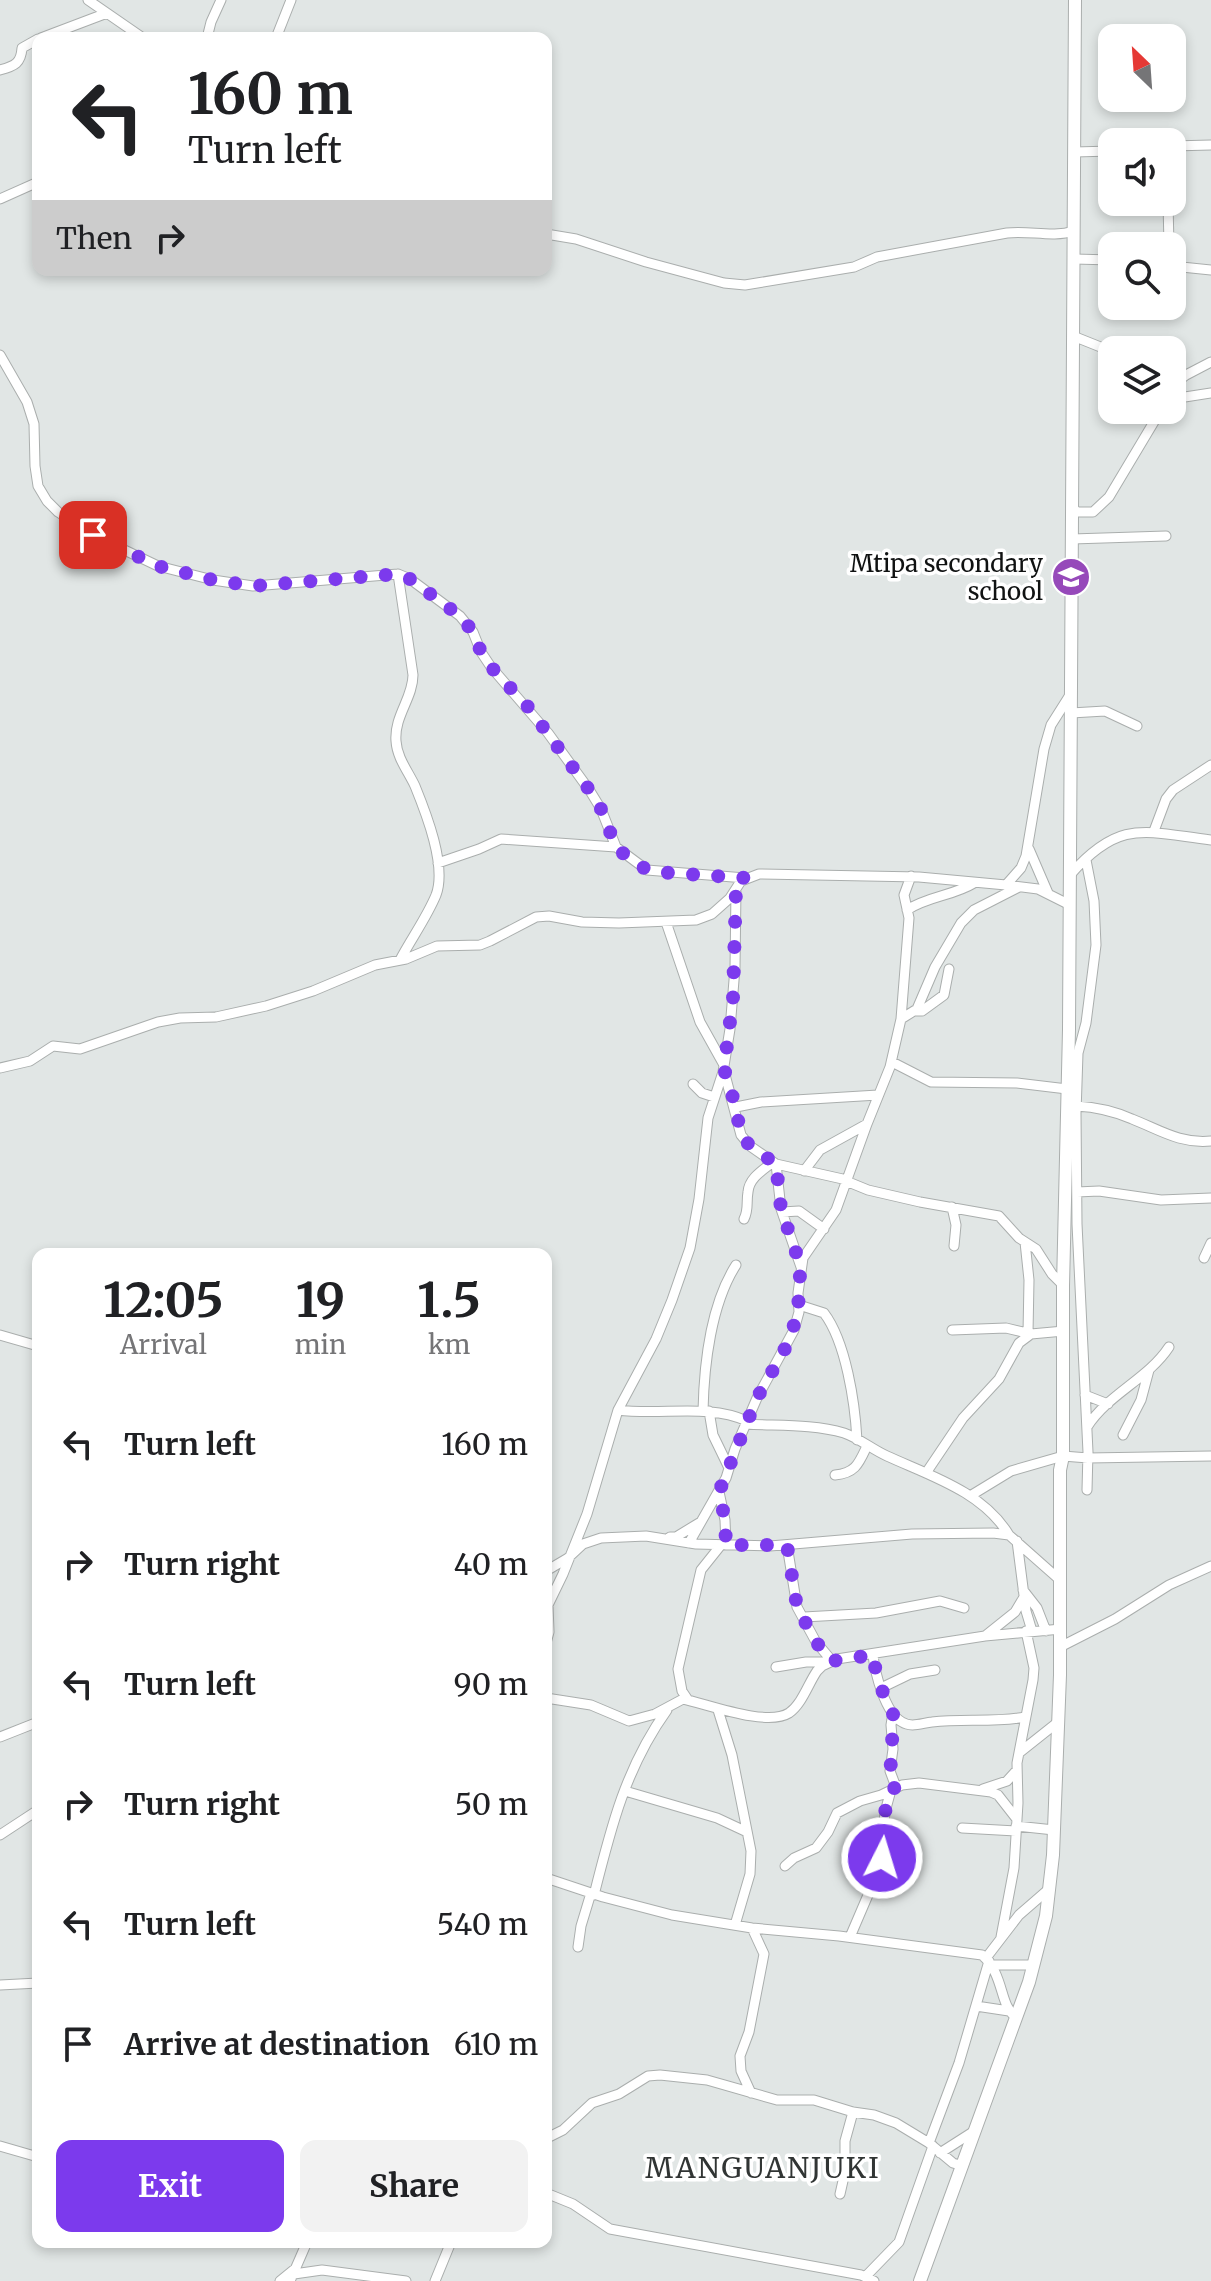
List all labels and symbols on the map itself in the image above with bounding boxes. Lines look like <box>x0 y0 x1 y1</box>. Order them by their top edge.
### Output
north arrow <box>1098 24 1186 112</box>
pin <box>59 501 127 569</box>
place label: Mtipa secondary school <box>850 548 1043 607</box>
school or university icon: Mtipa secondary school <box>1050 556 1092 598</box>
position arrow <box>840 1816 924 1900</box>
district label: MANGUANJUKI <box>645 2150 881 2186</box>

